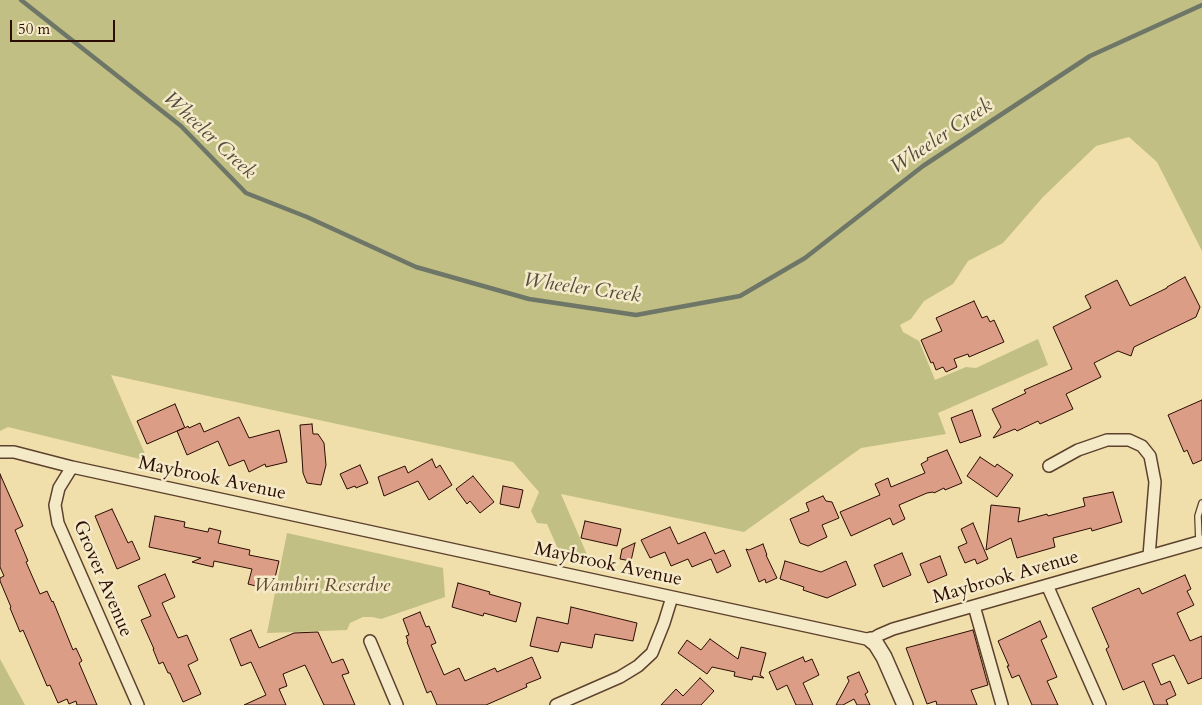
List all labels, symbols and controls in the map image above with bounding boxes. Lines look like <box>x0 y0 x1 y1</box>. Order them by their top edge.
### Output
scale bar <box>12 10 118 42</box>
text: 50 m <box>18 19 50 39</box>
water label: Wheeler Creek <box>158 87 260 185</box>
water label: Wheeler Creek <box>886 94 998 180</box>
water label: Wheeler Creek <box>522 269 642 309</box>
street label: Maybrook Avenue <box>136 452 288 506</box>
street label: Grover Avenue <box>67 517 137 641</box>
street label: Maybrook Avenue <box>532 538 684 592</box>
street label: Maybrook Avenue <box>930 546 1082 610</box>
park label: Wambiri Reserdve <box>254 576 390 598</box>

